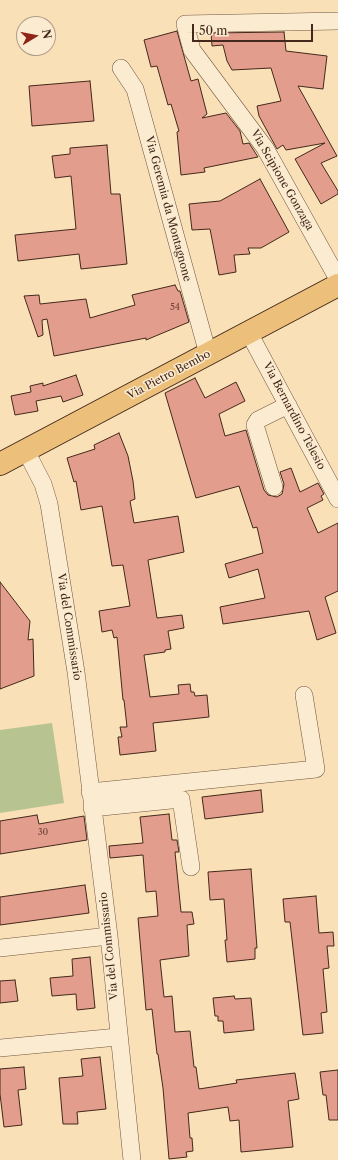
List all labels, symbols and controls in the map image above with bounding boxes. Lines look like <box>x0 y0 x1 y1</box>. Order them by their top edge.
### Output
north arrow <box>16 16 56 56</box>
scale bar <box>194 16 315 42</box>
text: 50 m <box>199 23 228 38</box>
text: N <box>39 28 55 40</box>
street label: Via Scipione Gonzaga <box>248 127 316 233</box>
street label: Via Geremia da Montagnone <box>142 135 194 283</box>
house number: 54 <box>170 302 180 312</box>
street label: Via Pietro Bembo <box>125 348 213 402</box>
street label: Via Bernardino Telesio <box>260 360 328 472</box>
street label: Via del Commissario <box>54 573 84 681</box>
house number: 30 <box>38 827 48 837</box>
street label: Via del Commissario <box>97 891 121 1001</box>

